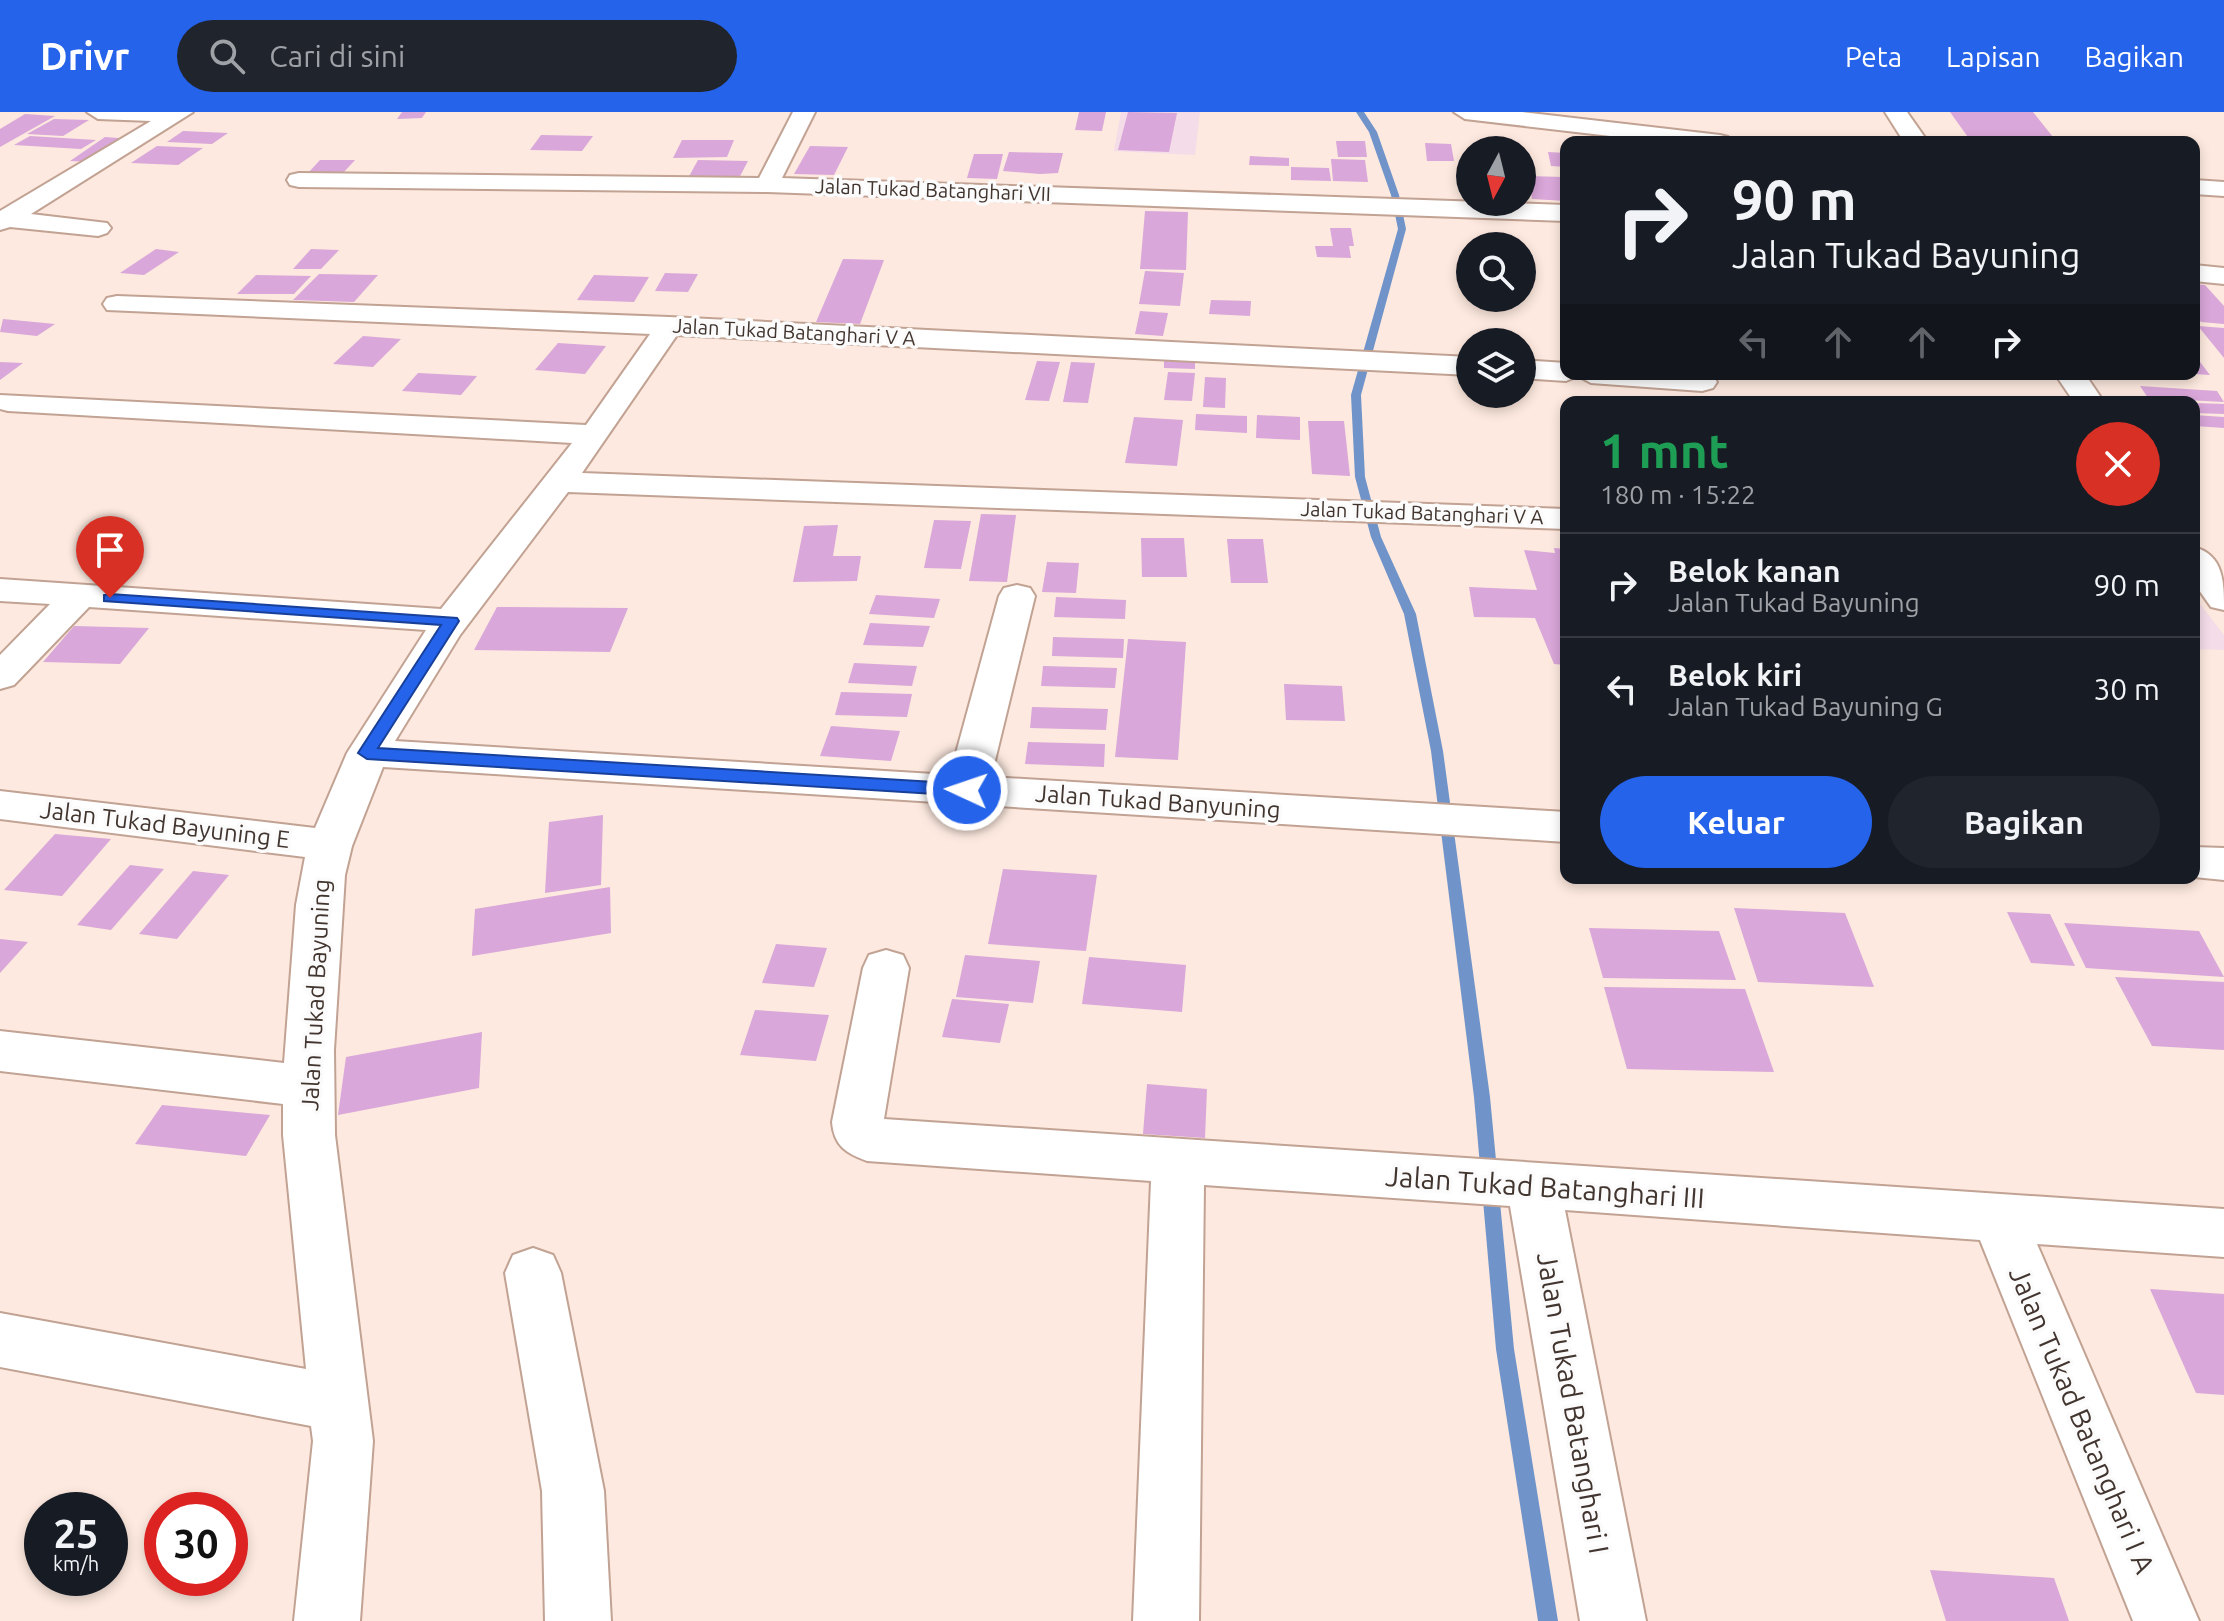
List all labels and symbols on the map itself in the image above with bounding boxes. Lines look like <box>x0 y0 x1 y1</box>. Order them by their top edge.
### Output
north arrow <box>1456 136 1536 216</box>
street label: Jalan Tukad Batanghari VII <box>815 174 1051 205</box>
street label: Jalan Tukad Batanghari V A <box>672 314 916 349</box>
street label: Jalan Tukad Batanghari V A <box>1300 497 1544 528</box>
pin <box>76 516 144 598</box>
position arrow <box>925 748 1009 832</box>
street label: Jalan Tukad Banyuning <box>1035 779 1282 824</box>
street label: Jalan Tukad Bayuning E <box>39 796 291 853</box>
street label: Jalan Tukad Bayuning <box>296 878 335 1112</box>
street label: Jalan Tukad Batanghari III <box>1384 1160 1706 1213</box>
street label: Jalan Tukad Batanghari I <box>1532 1250 1615 1556</box>
street label: Jalan Tukad Batanghari I A <box>2004 1262 2161 1578</box>
speed limit sign: 30 <box>144 1492 248 1596</box>

